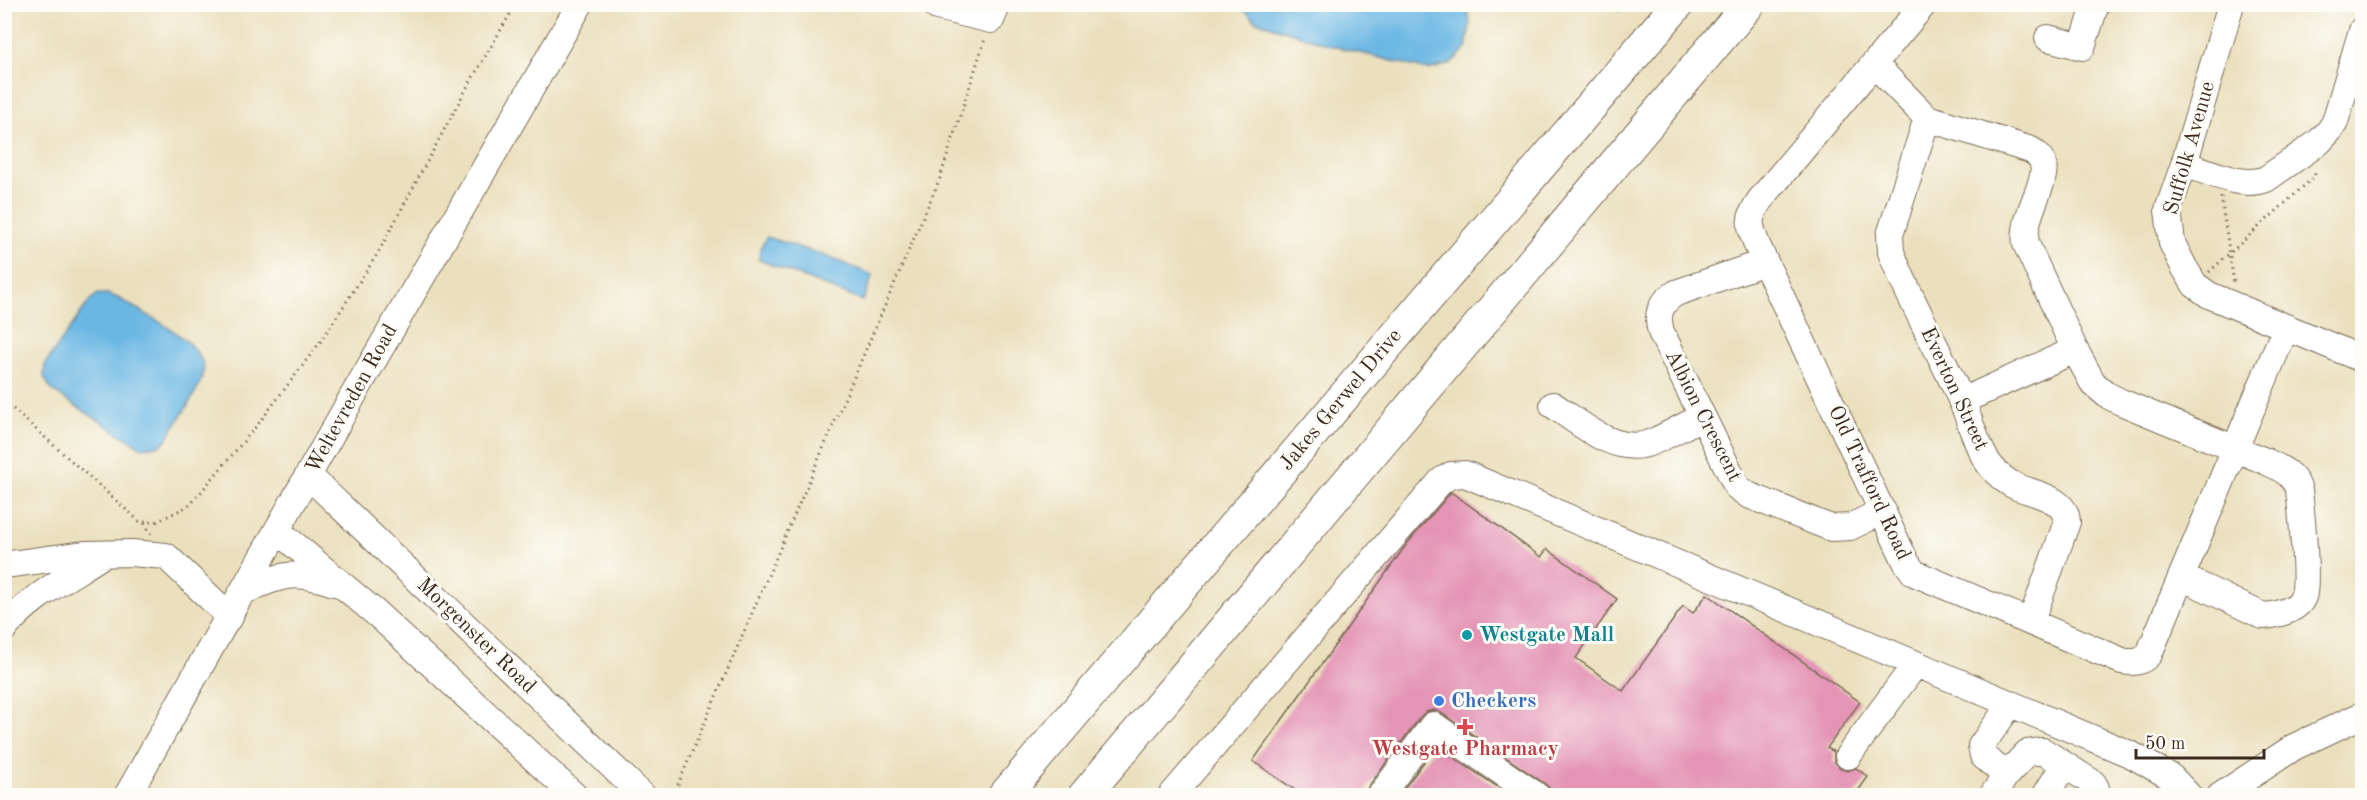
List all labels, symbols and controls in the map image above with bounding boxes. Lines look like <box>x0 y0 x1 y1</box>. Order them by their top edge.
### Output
street label: Suffolk Avenue <box>2161 79 2219 217</box>
street label: Weltevreden Road <box>302 321 402 477</box>
street label: Everton Street <box>1916 324 1992 454</box>
street label: Jakes Gerwel Drive <box>1276 325 1406 475</box>
street label: Albion Crescent <box>1661 347 1745 485</box>
street label: Old Trafford Road <box>1824 403 1914 563</box>
street label: Morgenster Road <box>412 574 540 698</box>
place label: Westgate Mall <box>1479 625 1614 646</box>
marker: Westgate Mall <box>1460 628 1474 642</box>
place label: Checkers <box>1451 691 1536 712</box>
marker: Checkers <box>1432 694 1446 708</box>
marker: Westgate Pharmacy <box>1458 720 1472 734</box>
scale bar <box>2136 722 2264 760</box>
text: 50 m <box>2145 735 2185 753</box>
place label: Westgate Pharmacy <box>1371 739 1559 760</box>

